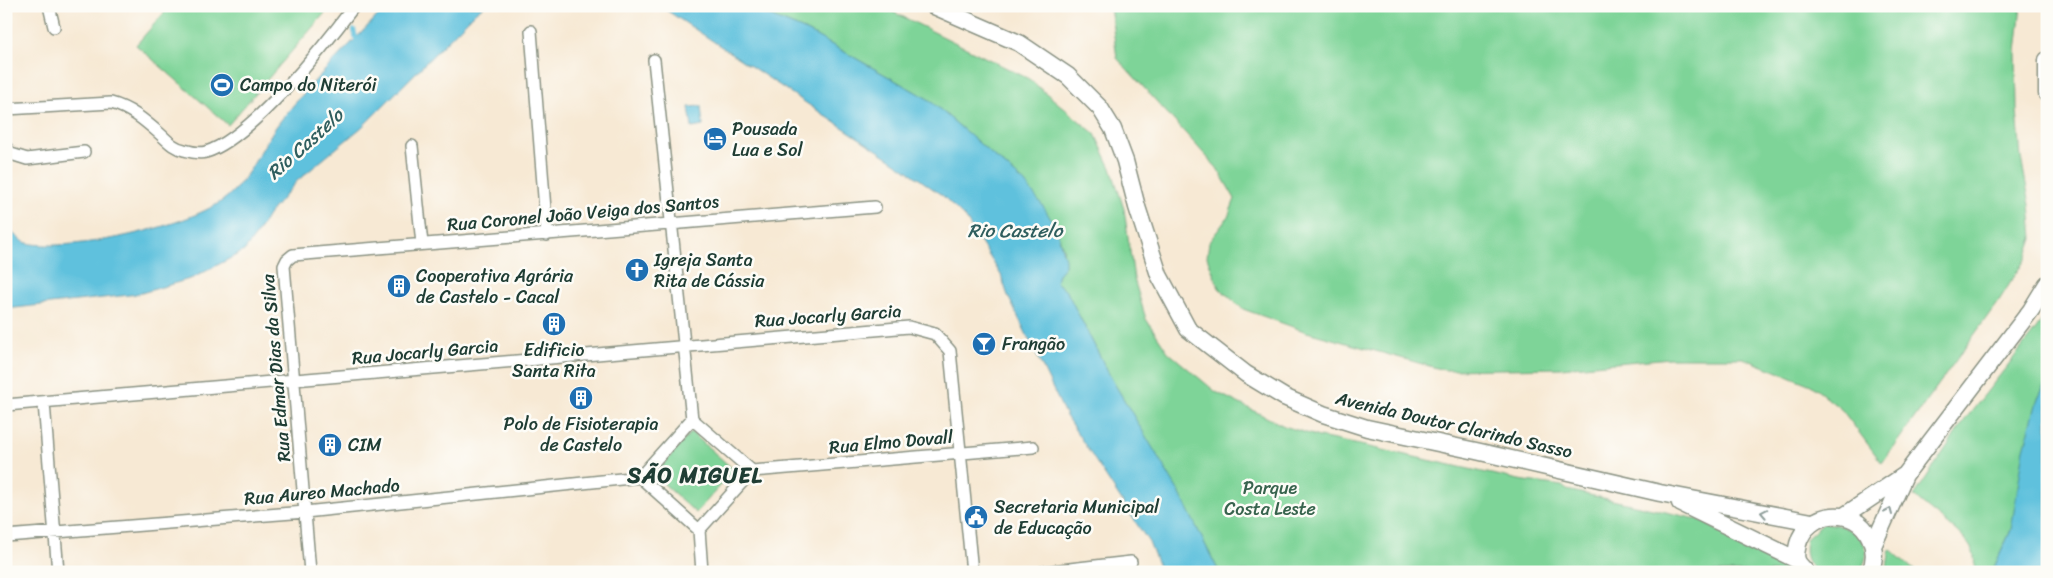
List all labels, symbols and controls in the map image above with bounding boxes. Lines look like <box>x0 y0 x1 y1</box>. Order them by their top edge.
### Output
place label: Campo do Niterói <box>240 69 378 101</box>
sports icon: Campo do Niterói <box>209 72 235 98</box>
water label: Rio Castelo <box>259 99 352 188</box>
place label: Pousada Lua e Sol <box>732 113 803 166</box>
hotel icon: Pousada Lua e Sol <box>702 126 728 152</box>
street label: Rua Coronel João Veiga dos Santos <box>446 185 721 241</box>
water label: Rio Castelo <box>968 214 1064 247</box>
place label: Igreja Santa Rita de Cássia <box>653 244 765 297</box>
church icon: Igreja Santa Rita de Cássia <box>624 257 650 283</box>
place label: Cooperativa Agrária de Castelo - Cacal <box>416 260 574 313</box>
street label: Rua Edmar Dias da Silva <box>252 272 300 463</box>
building icon: Cooperativa Agrária de Castelo - Cacal <box>386 273 412 299</box>
street label: Rua Jocarly Garcia <box>754 295 902 337</box>
building icon: Edificio Santa Rita <box>541 311 567 337</box>
place label: Frangão <box>1002 328 1065 360</box>
street label: Rua Jocarly Garcia <box>350 330 500 374</box>
bar icon: Frangão <box>971 331 997 357</box>
place label: Edificio Santa Rita <box>512 334 596 387</box>
street label: Avenida Doutor Clarindo Sasso <box>1331 382 1576 468</box>
building icon: Polo de Fisioterapia de Castelo <box>568 385 594 411</box>
place label: Polo de Fisioterapia de Castelo <box>504 408 658 461</box>
street label: Rua Elmo Dovall <box>828 421 955 463</box>
place label: CIM <box>348 429 382 461</box>
building icon: CIM <box>317 432 343 458</box>
district label: SÃO MIGUEL <box>626 456 763 495</box>
street label: Rua Aureo Machado <box>243 469 401 515</box>
park label: Parque Costa Leste <box>1224 472 1316 525</box>
place label: Secretaria Municipal de Educação <box>994 491 1160 544</box>
public building icon: Secretaria Municipal de Educação <box>963 504 989 530</box>
one-way arrow <box>1883 507 1894 516</box>
one-way arrow <box>1760 509 1769 519</box>

